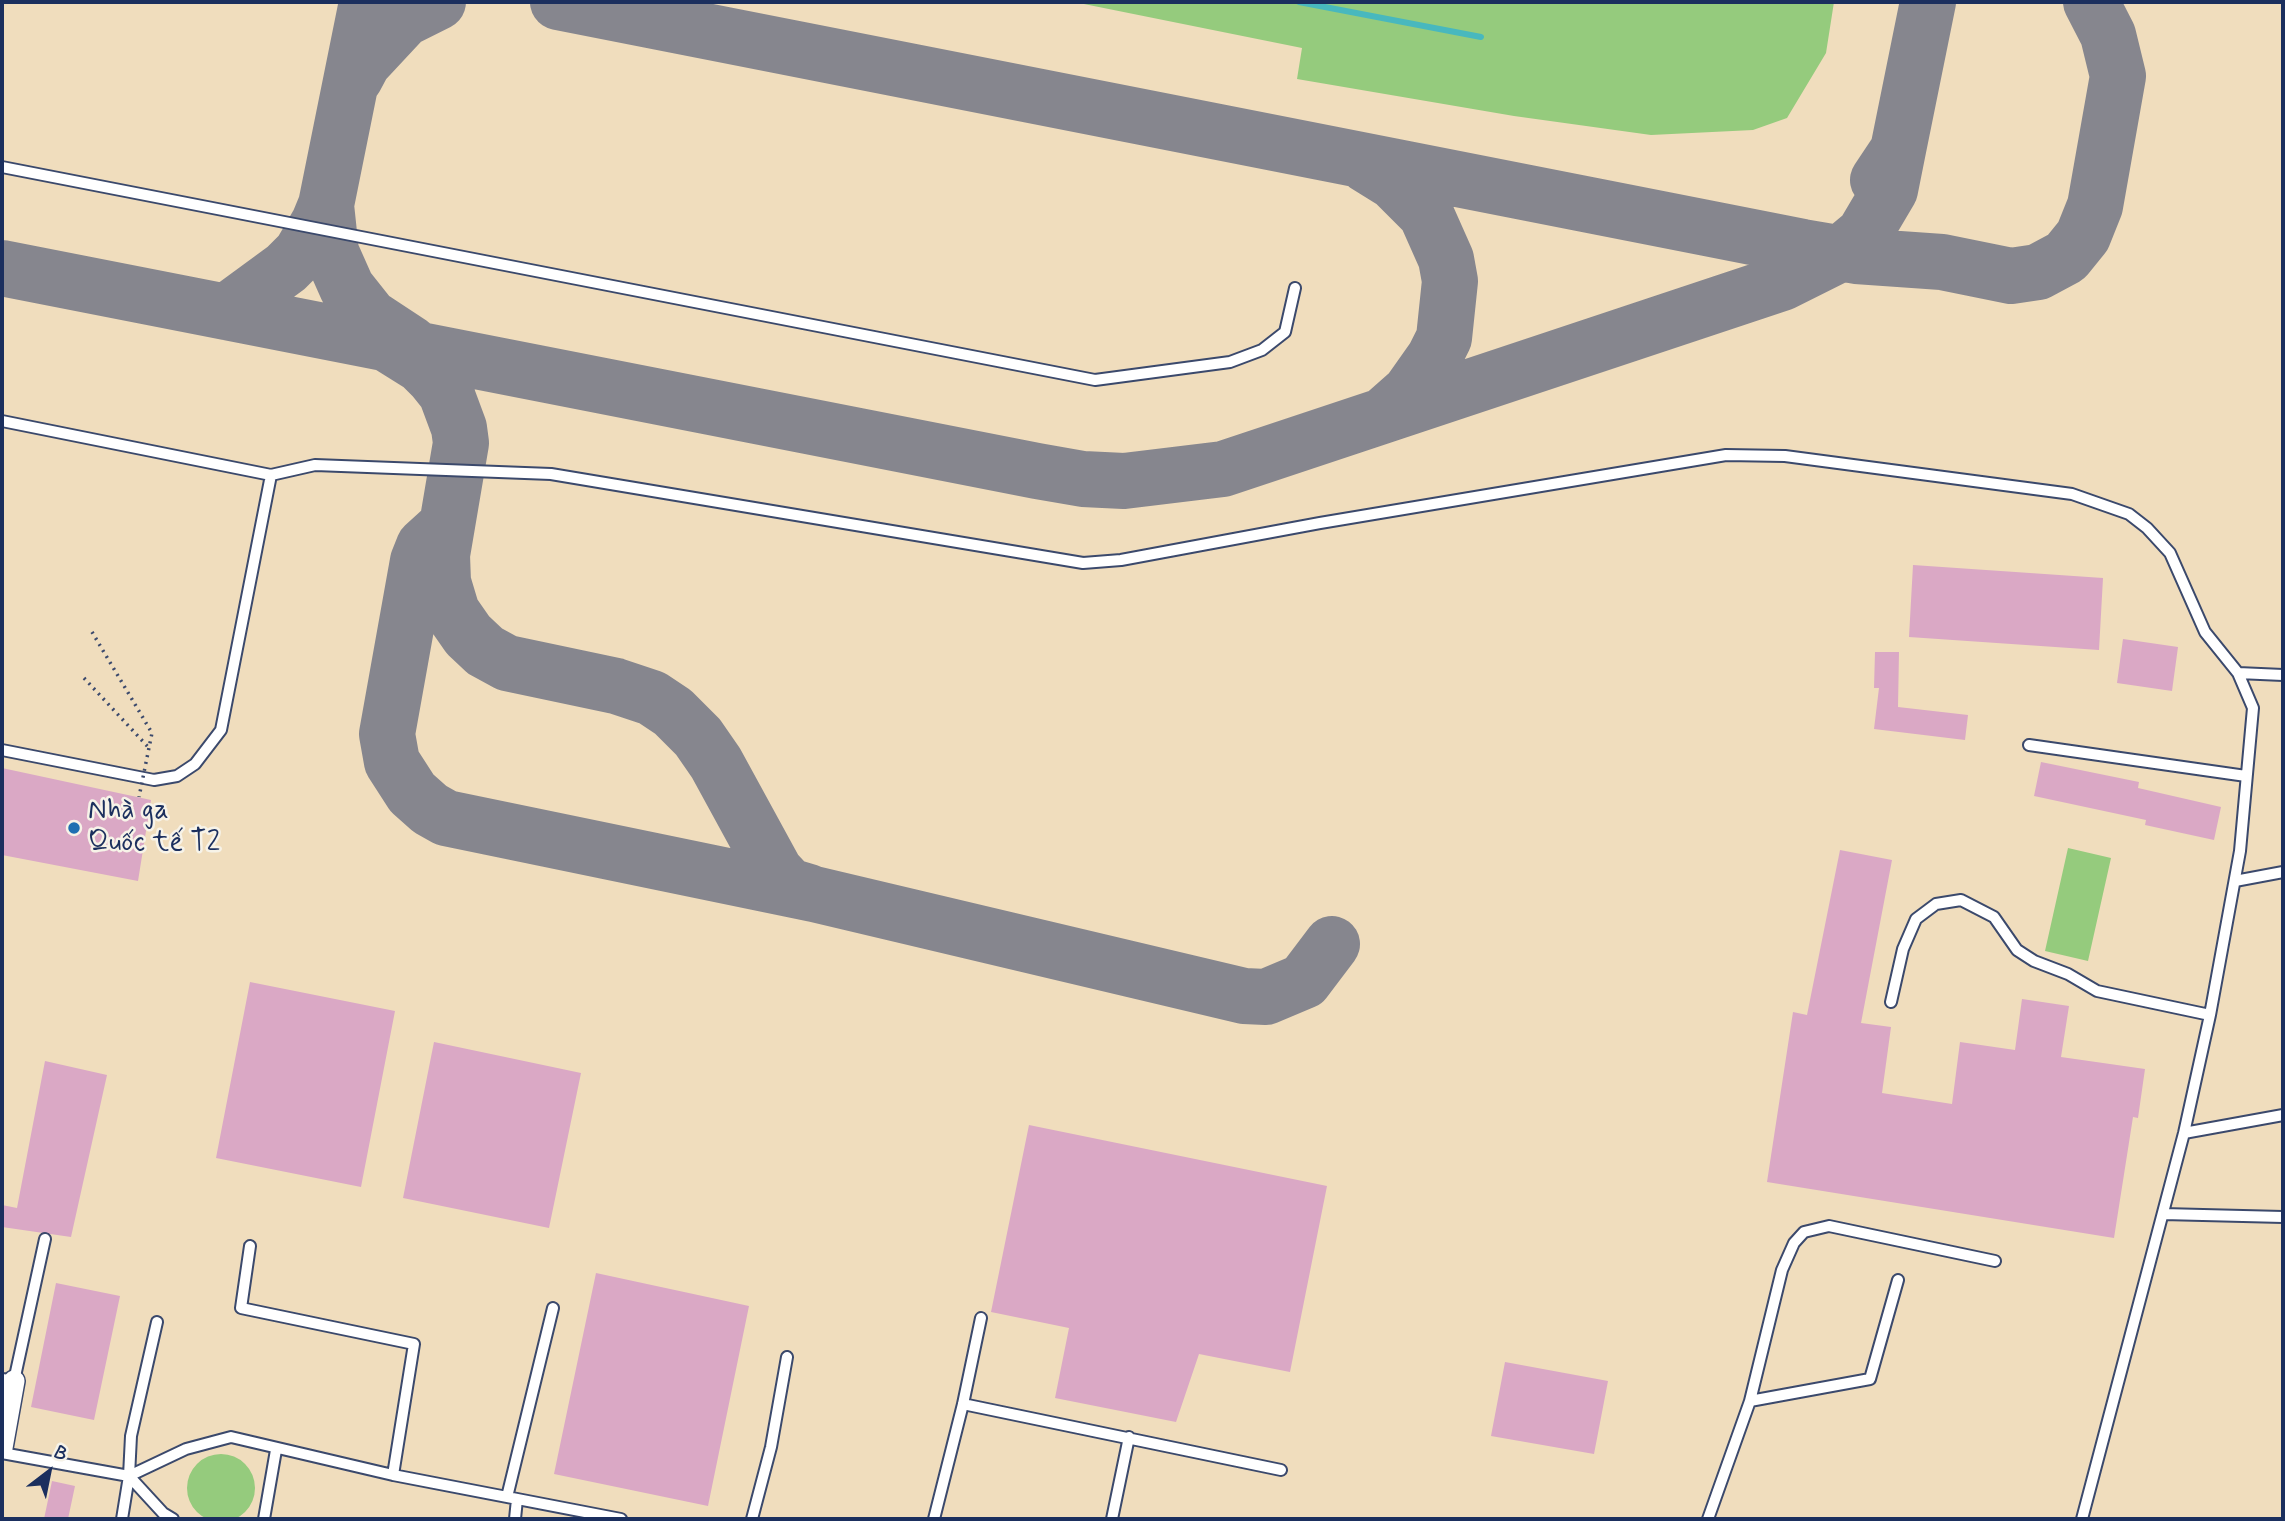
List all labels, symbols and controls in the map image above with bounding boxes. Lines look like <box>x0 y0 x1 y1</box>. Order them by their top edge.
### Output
place label: Nhà ga Quốc tế T2 <box>88 795 220 861</box>
marker: Nhà ga Quốc tế T2 <box>66 820 82 836</box>
north arrow <box>14 1437 84 1507</box>
text: B <box>49 1440 72 1468</box>

